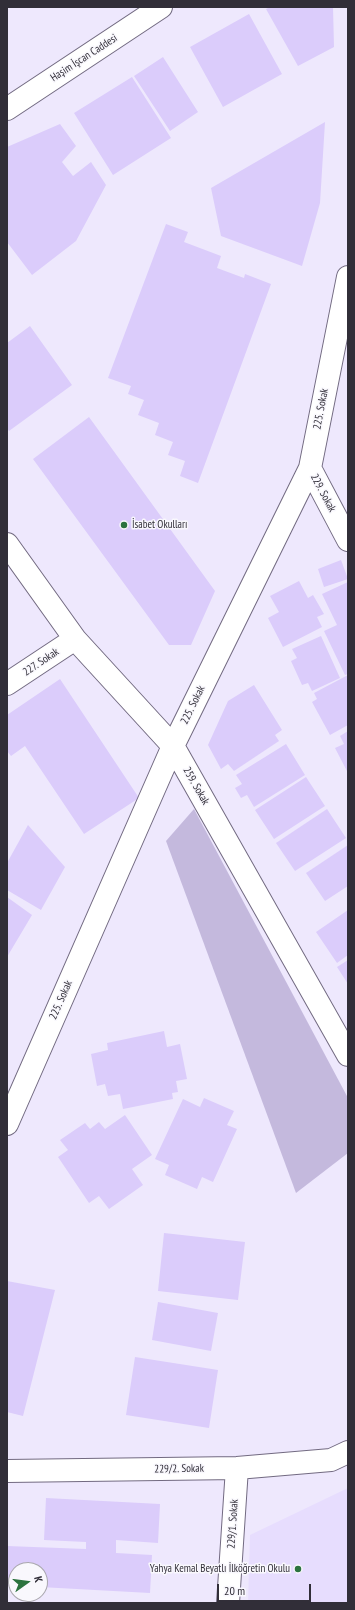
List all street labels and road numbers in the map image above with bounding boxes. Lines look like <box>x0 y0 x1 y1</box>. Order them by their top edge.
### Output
street label: Haşim İşcan Caddesi <box>48 31 120 85</box>
street label: 225. Sokak <box>311 387 331 431</box>
street label: 229. Sokak <box>307 472 339 514</box>
street label: 227. Sokak <box>21 645 61 679</box>
street label: 225. Sokak <box>178 683 208 727</box>
street label: 259. Sokak <box>180 765 212 807</box>
street label: 225. Sokak <box>47 978 75 1022</box>
street label: 229/2. Sokak <box>154 1462 204 1476</box>
street label: 229/1. Sokak <box>225 1499 241 1549</box>

